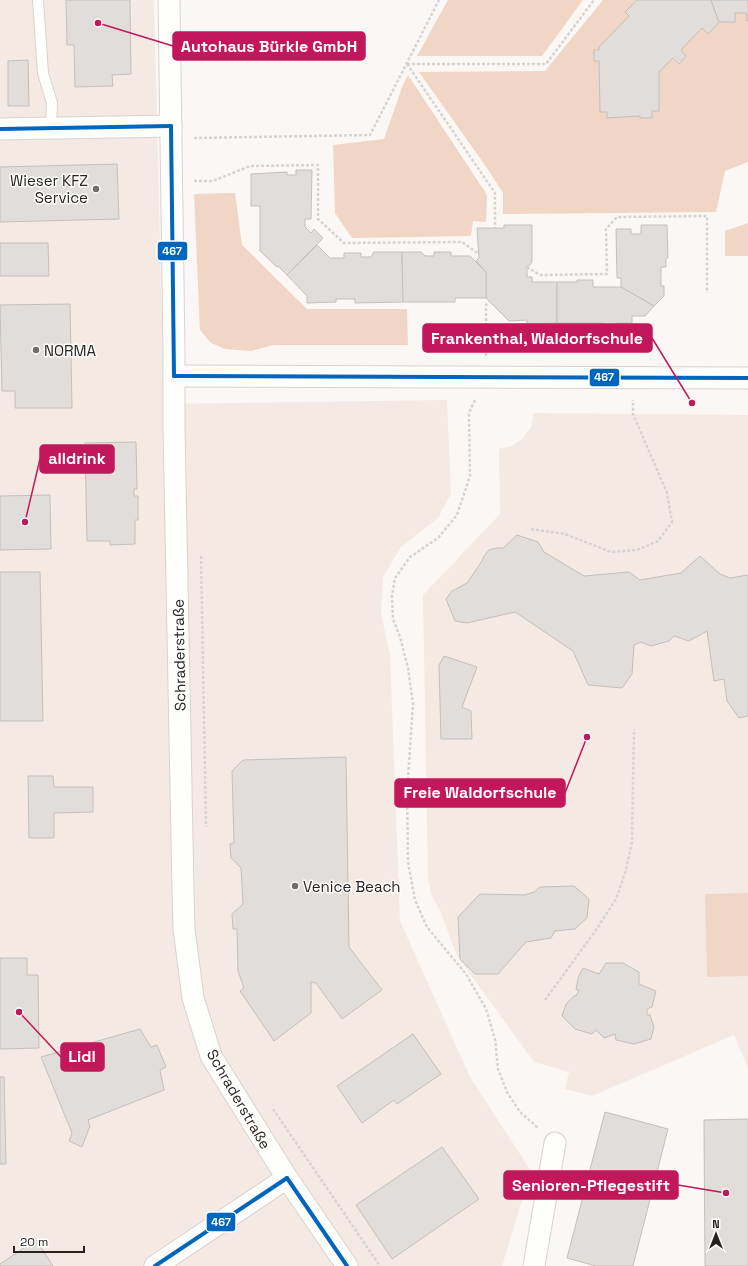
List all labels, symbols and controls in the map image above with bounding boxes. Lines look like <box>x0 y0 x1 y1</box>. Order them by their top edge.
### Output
callout: Autohaus Bürkle GmbH <box>173 32 365 60</box>
text: Autohaus Bürkle GmbH <box>181 36 357 57</box>
place label: Wieser KFZ Service <box>10 171 88 207</box>
marker: Wieser KFZ Service <box>91 184 101 194</box>
line badge: 467 <box>157 241 188 261</box>
text: 467 <box>162 244 182 258</box>
callout: Frankenthal, Waldorfschule <box>423 324 652 352</box>
text: Frankenthal, Waldorfschule <box>431 328 643 349</box>
place label: NORMA <box>44 341 96 360</box>
marker: NORMA <box>31 345 41 355</box>
line badge: 467 <box>589 368 620 387</box>
text: 467 <box>594 370 614 384</box>
callout: alldrink <box>40 445 114 473</box>
text: alldrink <box>48 448 106 469</box>
street label: Schraderstraße <box>169 599 189 711</box>
callout: Freie Waldorfschule <box>395 779 565 807</box>
text: Freie Waldorfschule <box>403 782 557 803</box>
place label: Venice Beach <box>303 877 401 896</box>
marker: Venice Beach <box>290 881 300 891</box>
callout: Lidl <box>61 1043 104 1071</box>
text: Lidl <box>68 1046 96 1067</box>
street label: Schraderstraße <box>203 1046 275 1152</box>
callout: Senioren-Pflegestift <box>504 1171 678 1199</box>
text: Senioren-Pflegestift <box>512 1175 670 1196</box>
line badge: 467 <box>206 1212 236 1232</box>
north arrow <box>696 1214 736 1254</box>
text: 467 <box>211 1215 231 1229</box>
text: N <box>712 1217 720 1231</box>
scale bar <box>14 1228 84 1254</box>
text: 20 m <box>20 1234 48 1250</box>

